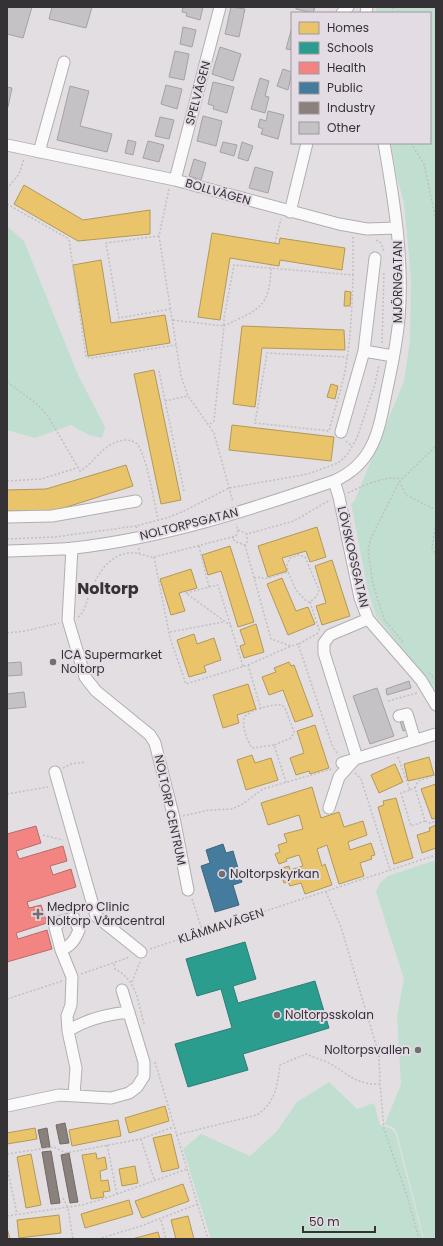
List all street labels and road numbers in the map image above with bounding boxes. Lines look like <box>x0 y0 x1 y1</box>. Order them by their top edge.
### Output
street label: SPELVÄGEN <box>181 59 214 127</box>
street label: BOLLVÄGEN <box>183 174 253 209</box>
street label: MJÖRNGATAN <box>389 241 406 323</box>
street label: NOLTORPSGATAN <box>138 503 240 544</box>
street label: LÖVSKOGSGATAN <box>334 505 373 609</box>
street label: NOLTORP CENTRUM <box>150 753 190 867</box>
street label: KLÄMMAVÄGEN <box>176 904 266 947</box>

